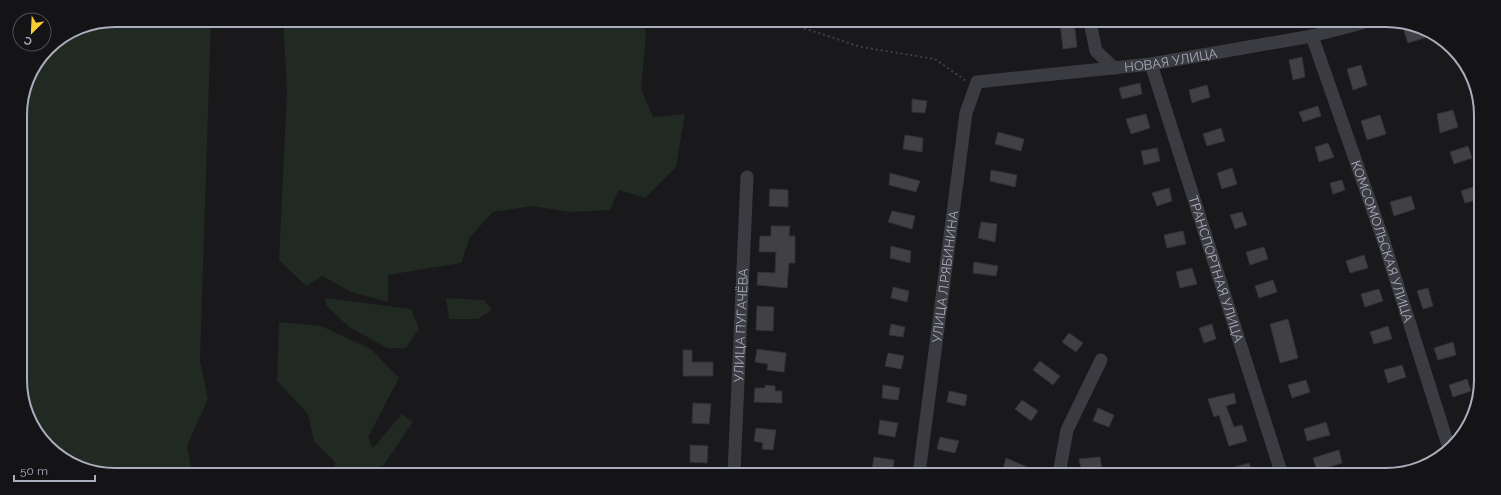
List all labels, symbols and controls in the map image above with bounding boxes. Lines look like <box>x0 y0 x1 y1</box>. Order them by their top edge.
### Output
north arrow <box>12 12 52 52</box>
text: С <box>22 33 34 48</box>
street label: НОВАЯ УЛИЦА <box>1124 46 1219 75</box>
street label: КОМСОМОЛЬСКАЯ УЛИЦА <box>1348 159 1416 324</box>
street label: ТРАНСПОРТНАЯ УЛИЦА <box>1185 194 1246 345</box>
street label: УЛИЦА Л.РЯБИНИНА <box>929 210 961 344</box>
street label: УЛИЦА ПУГАЧЁВА <box>731 268 751 383</box>
scale bar <box>14 457 95 483</box>
text: 50 m <box>20 464 48 478</box>

